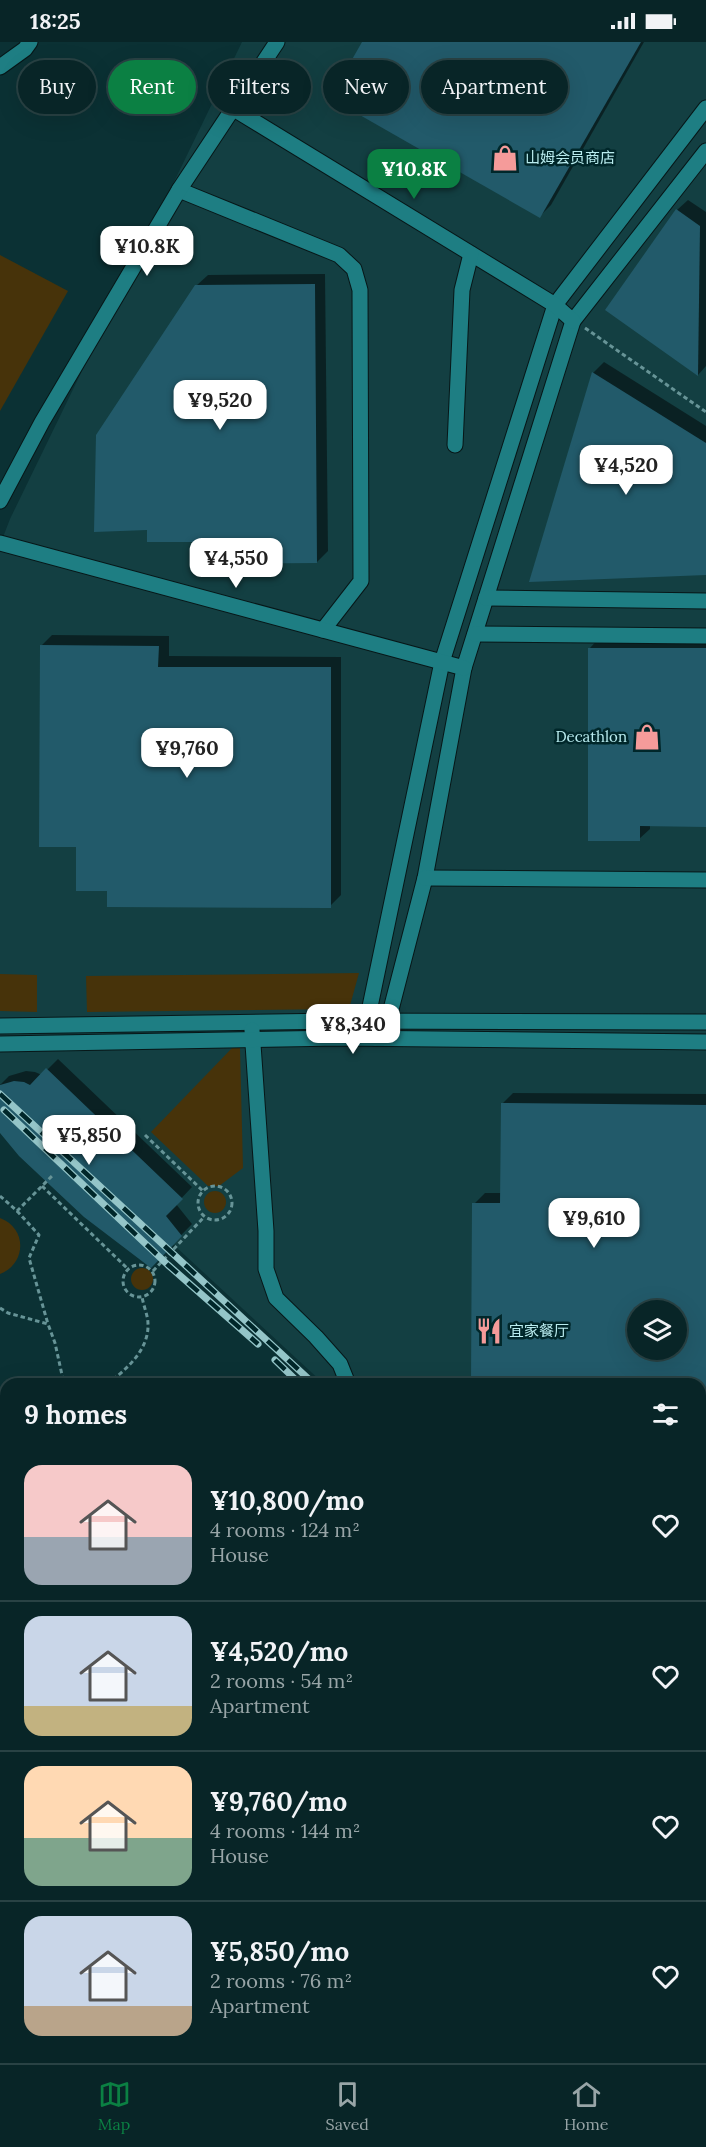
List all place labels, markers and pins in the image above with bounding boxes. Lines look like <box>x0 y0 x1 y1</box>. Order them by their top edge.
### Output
shop icon: 山姆会员商店 <box>490 143 520 173</box>
place label: 山姆会员商店 <box>525 148 615 167</box>
pin: ¥10.8K <box>365 149 463 200</box>
pin: ¥10.8K <box>98 226 196 277</box>
pin: ¥9,520 <box>171 380 269 431</box>
pin: ¥4,520 <box>577 445 675 496</box>
pin: ¥4,550 <box>187 538 285 589</box>
shop icon: Decathlon <box>632 722 662 752</box>
place label: Decathlon <box>555 727 627 746</box>
pin: ¥9,760 <box>138 728 236 779</box>
pin: ¥8,340 <box>304 1004 402 1055</box>
pin: ¥5,850 <box>40 1115 138 1166</box>
pin: ¥9,610 <box>545 1198 643 1249</box>
restaurant icon: 宜家餐厅 <box>474 1316 504 1346</box>
place label: 宜家餐厅 <box>509 1321 569 1340</box>

